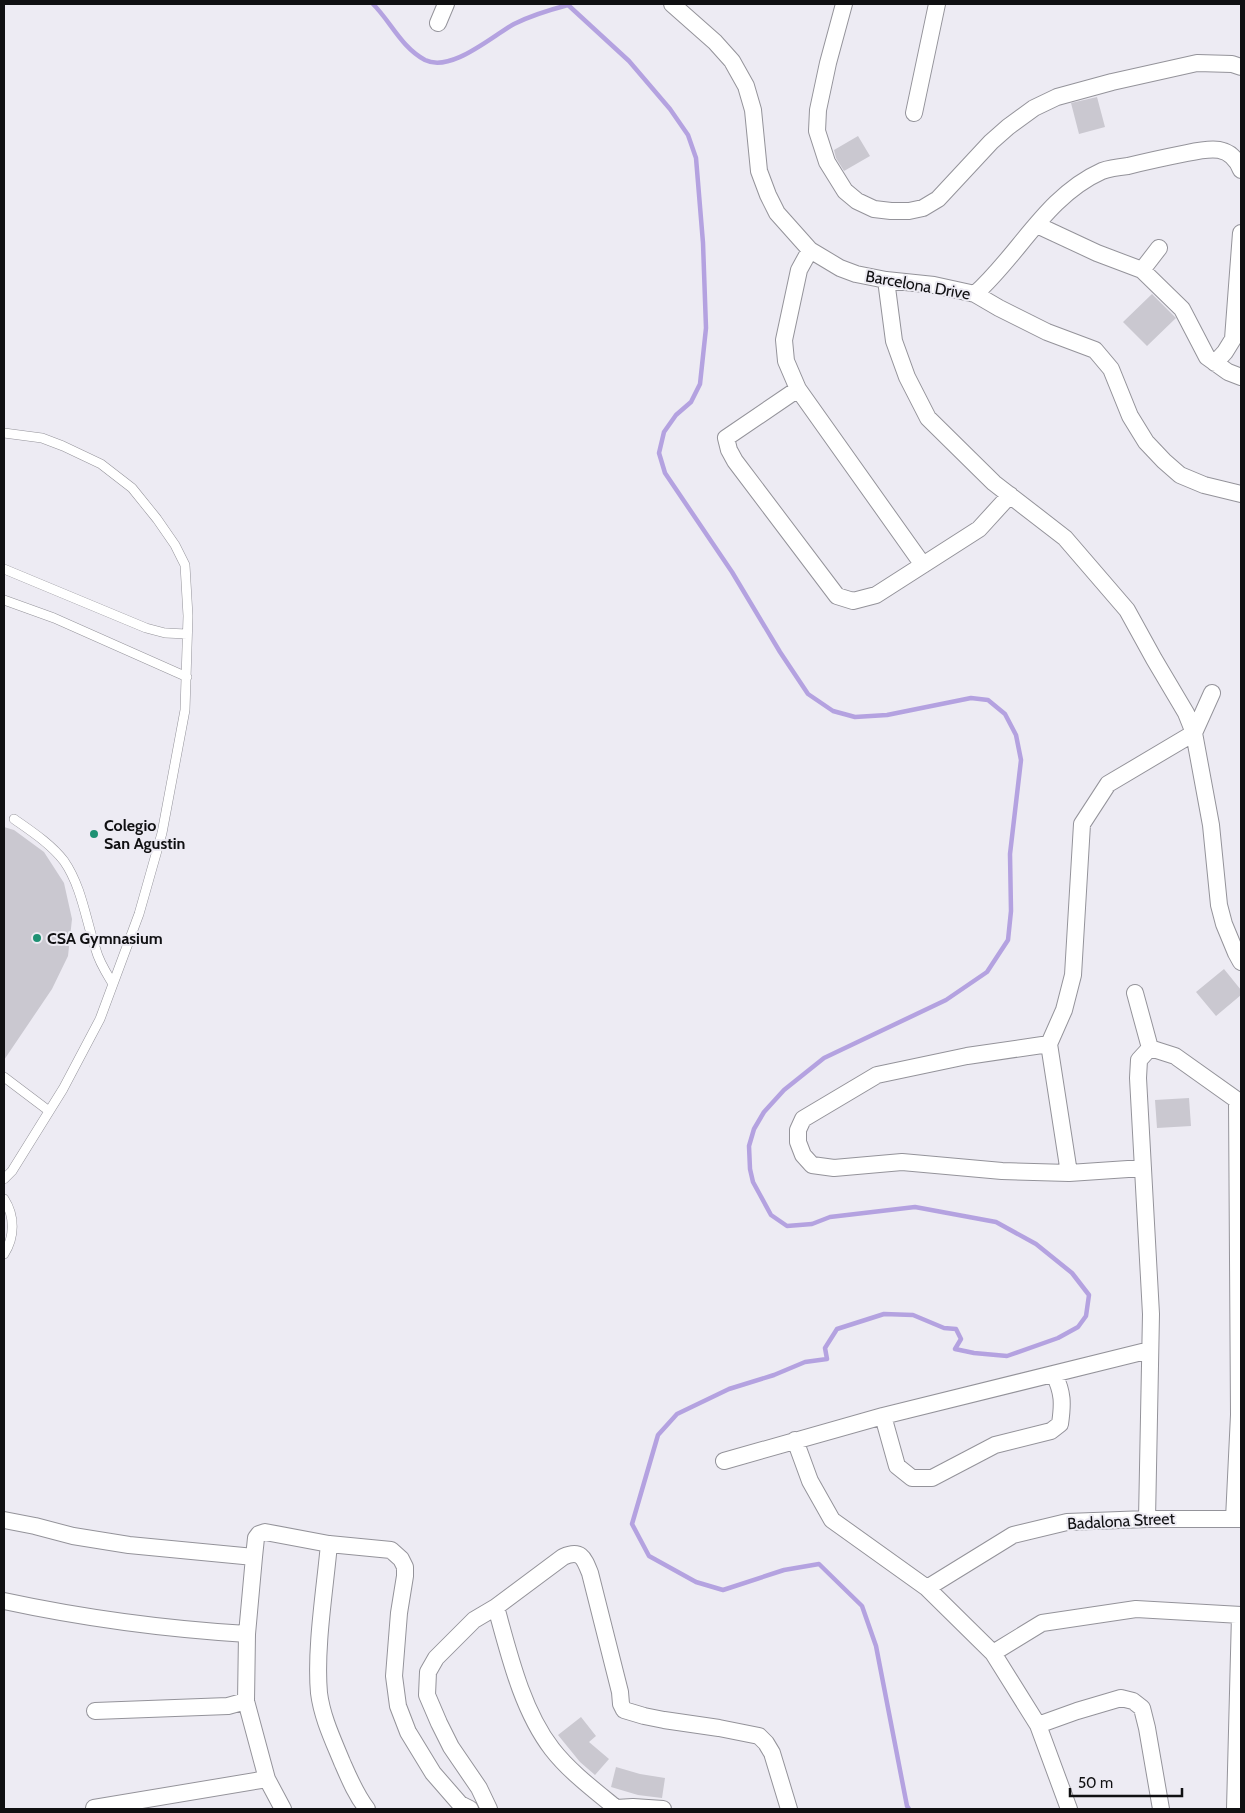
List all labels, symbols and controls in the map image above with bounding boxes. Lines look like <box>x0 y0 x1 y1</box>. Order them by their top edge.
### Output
street label: Barcelona Drive <box>864 266 972 304</box>
place label: Colegio San Agustin <box>104 816 185 853</box>
marker: Colegio San Agustin <box>88 828 100 840</box>
place label: CSA Gymnasium <box>47 929 163 948</box>
marker: CSA Gymnasium <box>31 932 43 944</box>
street label: Badalona Street <box>1067 1509 1176 1533</box>
scale bar <box>1070 1766 1182 1798</box>
text: 50 m <box>1078 1774 1113 1792</box>

